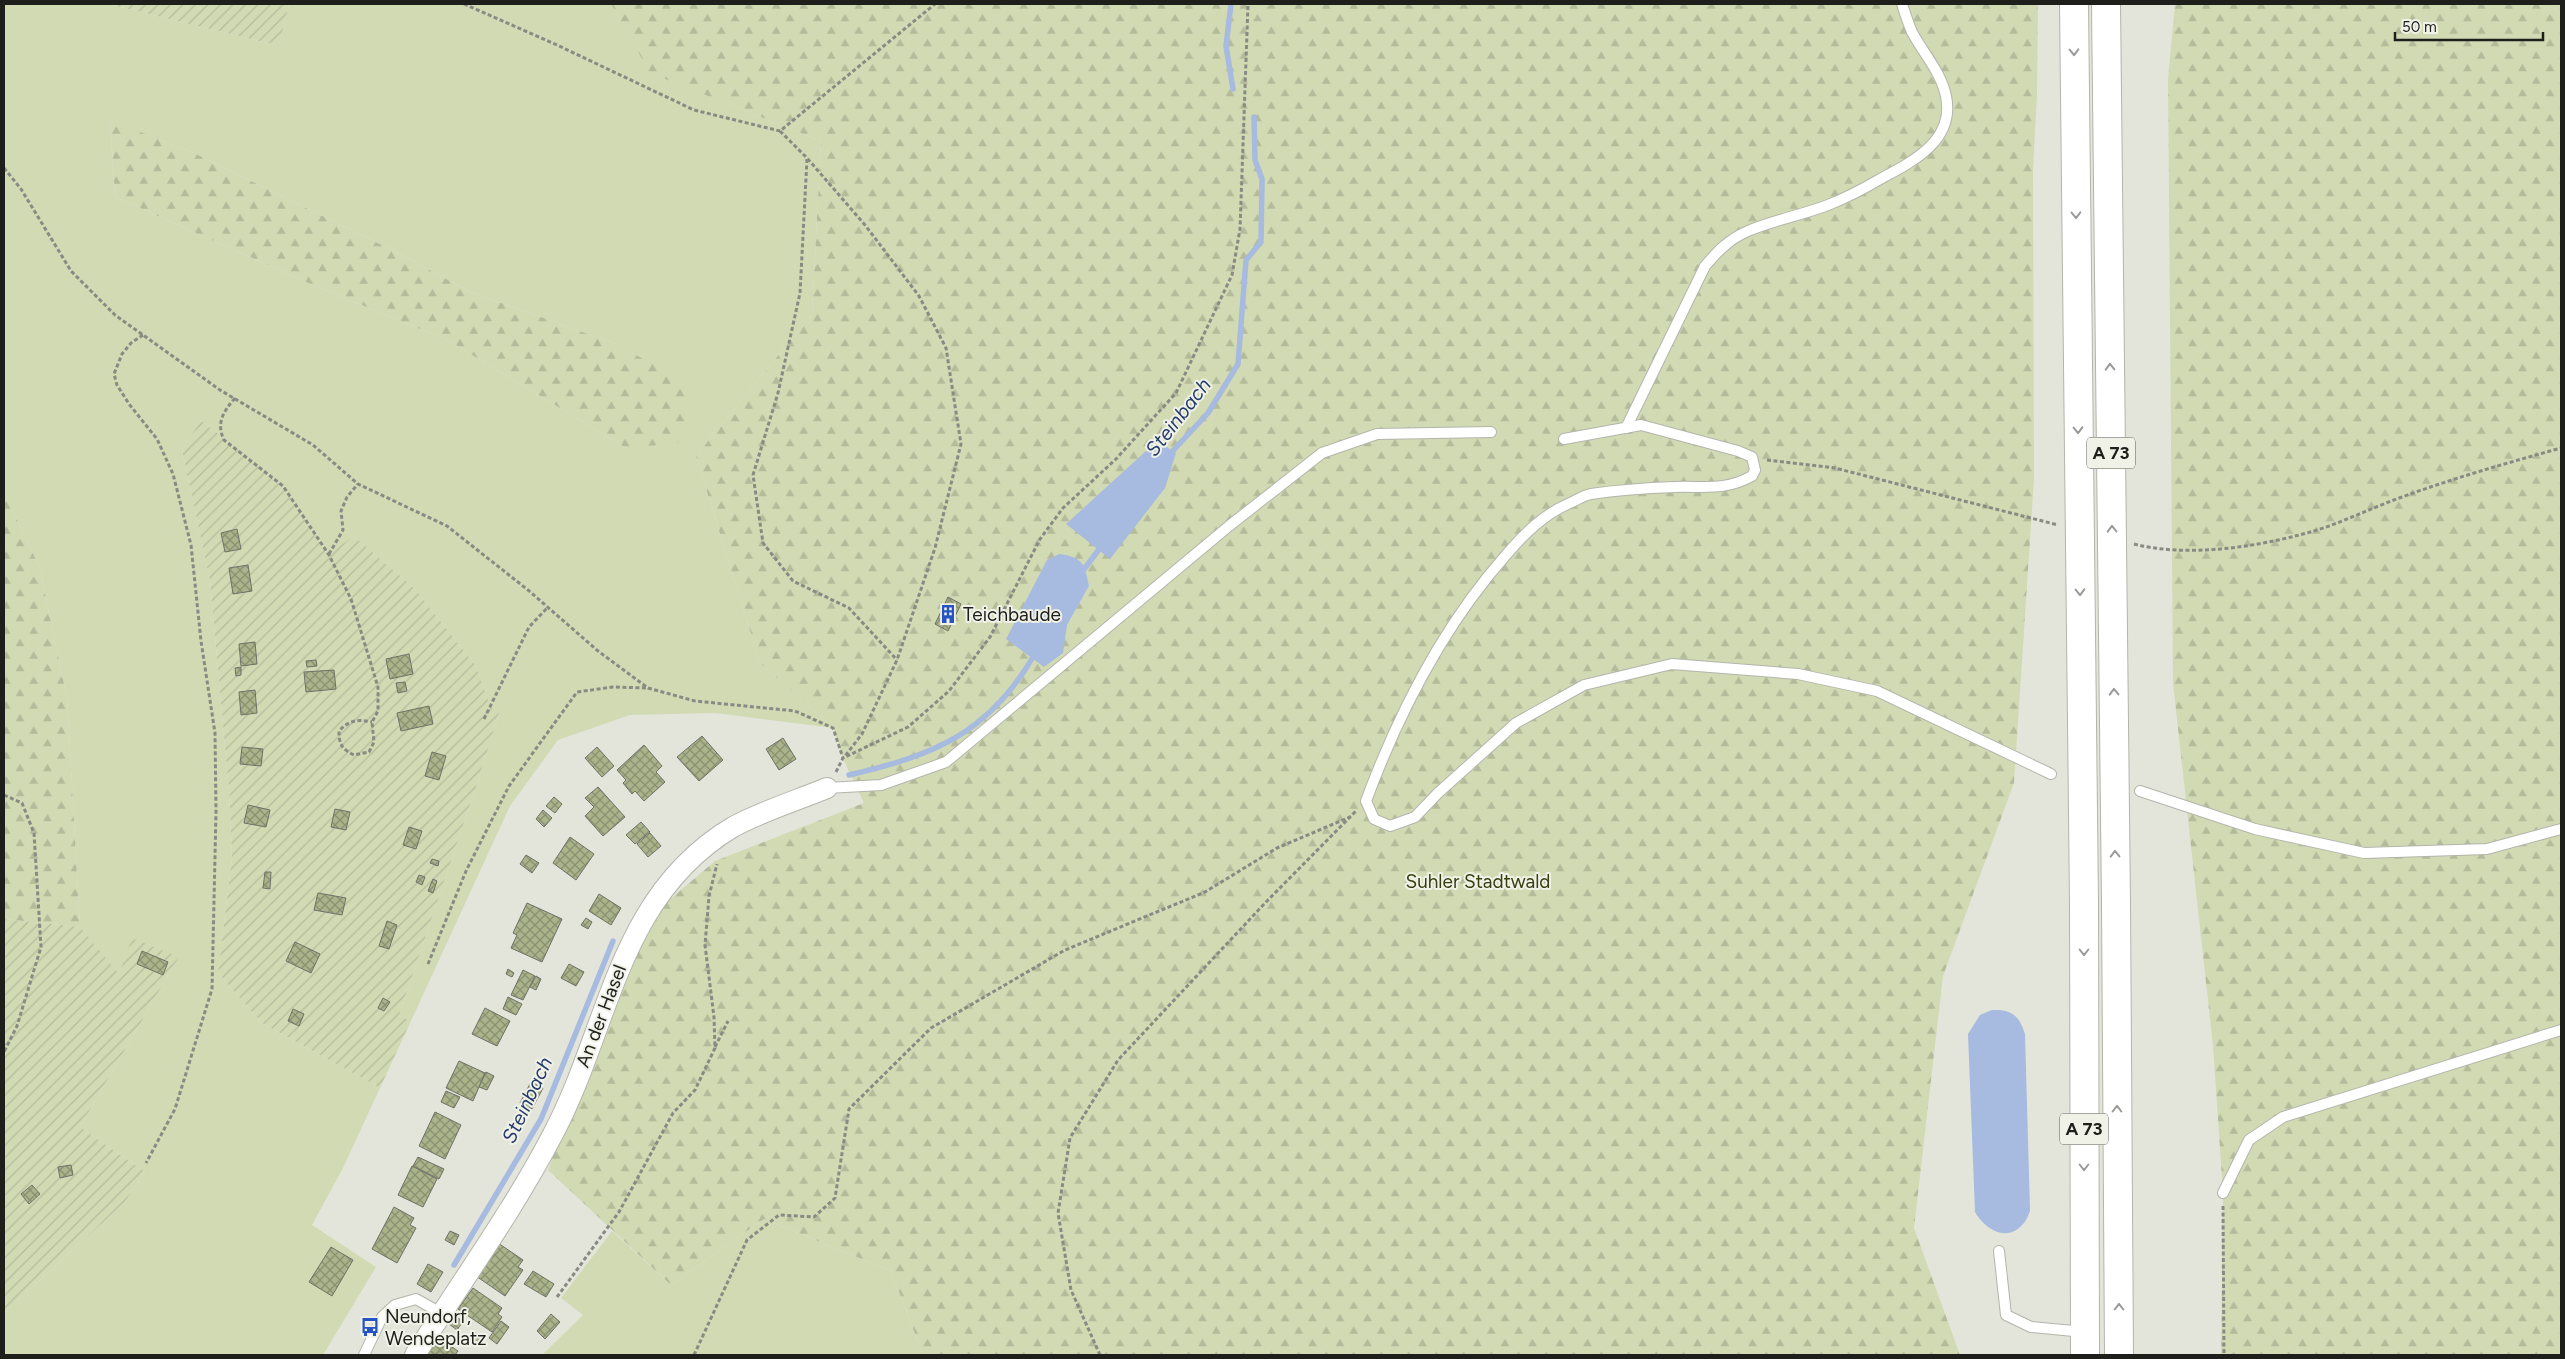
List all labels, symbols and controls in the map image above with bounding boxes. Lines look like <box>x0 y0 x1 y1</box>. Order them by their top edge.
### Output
scale bar <box>2395 10 2542 42</box>
text: 50 m <box>2402 18 2437 36</box>
one-way arrow <box>2069 49 2080 57</box>
one-way arrow <box>2071 212 2081 219</box>
one-way arrow <box>2105 363 2115 370</box>
water label: Steinbach <box>1140 373 1216 461</box>
one-way arrow <box>2073 426 2084 434</box>
road number: A 73 <box>2087 438 2135 468</box>
one-way arrow <box>2107 525 2117 533</box>
one-way arrow <box>2075 589 2085 597</box>
building icon: Teichbaude <box>937 603 959 625</box>
place label: Teichbaude <box>963 603 1061 626</box>
one-way arrow <box>2108 688 2119 696</box>
one-way arrow <box>2110 850 2121 858</box>
park label: Suhler Stadtwald <box>1405 870 1551 893</box>
one-way arrow <box>2079 948 2089 956</box>
street label: An der Hasel <box>571 961 631 1071</box>
water label: Steinbach <box>497 1053 557 1147</box>
one-way arrow <box>2112 1105 2122 1112</box>
road number: A 73 <box>2060 1114 2108 1144</box>
one-way arrow <box>2079 1163 2089 1171</box>
one-way arrow <box>2114 1302 2124 1310</box>
place label: Neundorf, Wendeplatz <box>385 1305 487 1350</box>
bus stop icon: Neundorf, Wendeplatz <box>359 1316 381 1338</box>

